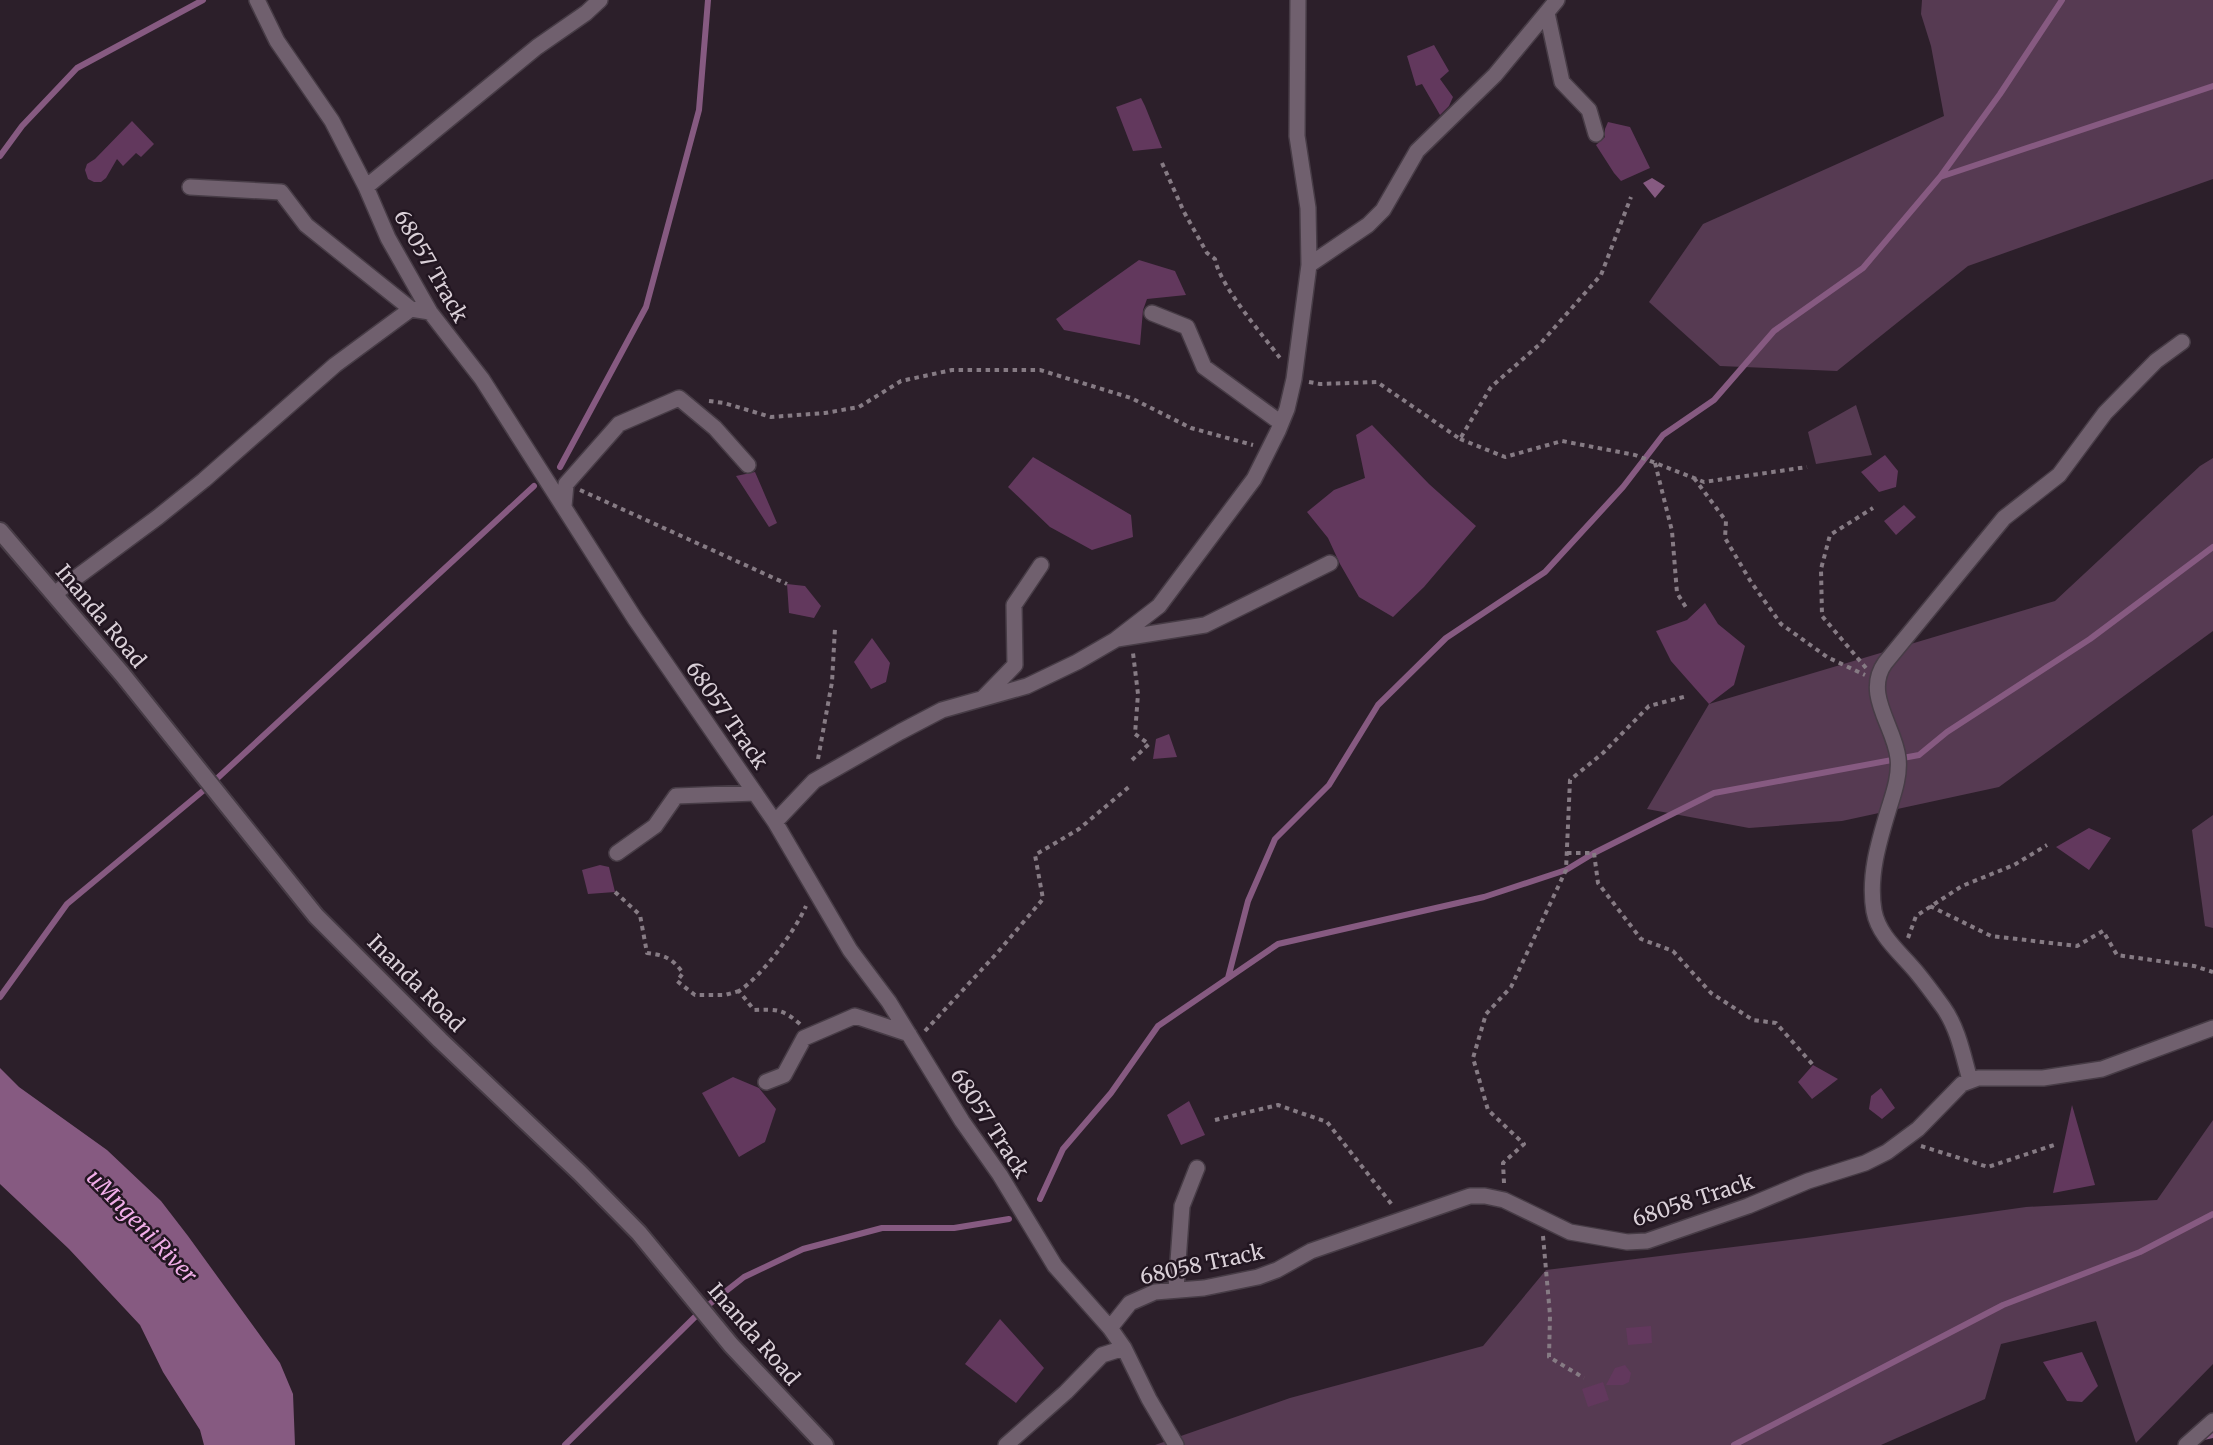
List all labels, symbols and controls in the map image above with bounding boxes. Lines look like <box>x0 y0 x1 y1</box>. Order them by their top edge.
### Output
street label: 68057 Track <box>388 205 474 328</box>
street label: Inanda Road <box>50 559 152 673</box>
street label: 68057 Track <box>680 656 774 775</box>
street label: Inanda Road <box>362 929 471 1038</box>
street label: 68057 Track <box>945 1063 1036 1183</box>
water label: uMngeni River <box>81 1164 204 1289</box>
street label: 68058 Track <box>1629 1167 1758 1232</box>
street label: 68058 Track <box>1137 1238 1267 1290</box>
street label: Inanda Road <box>702 1277 806 1391</box>

